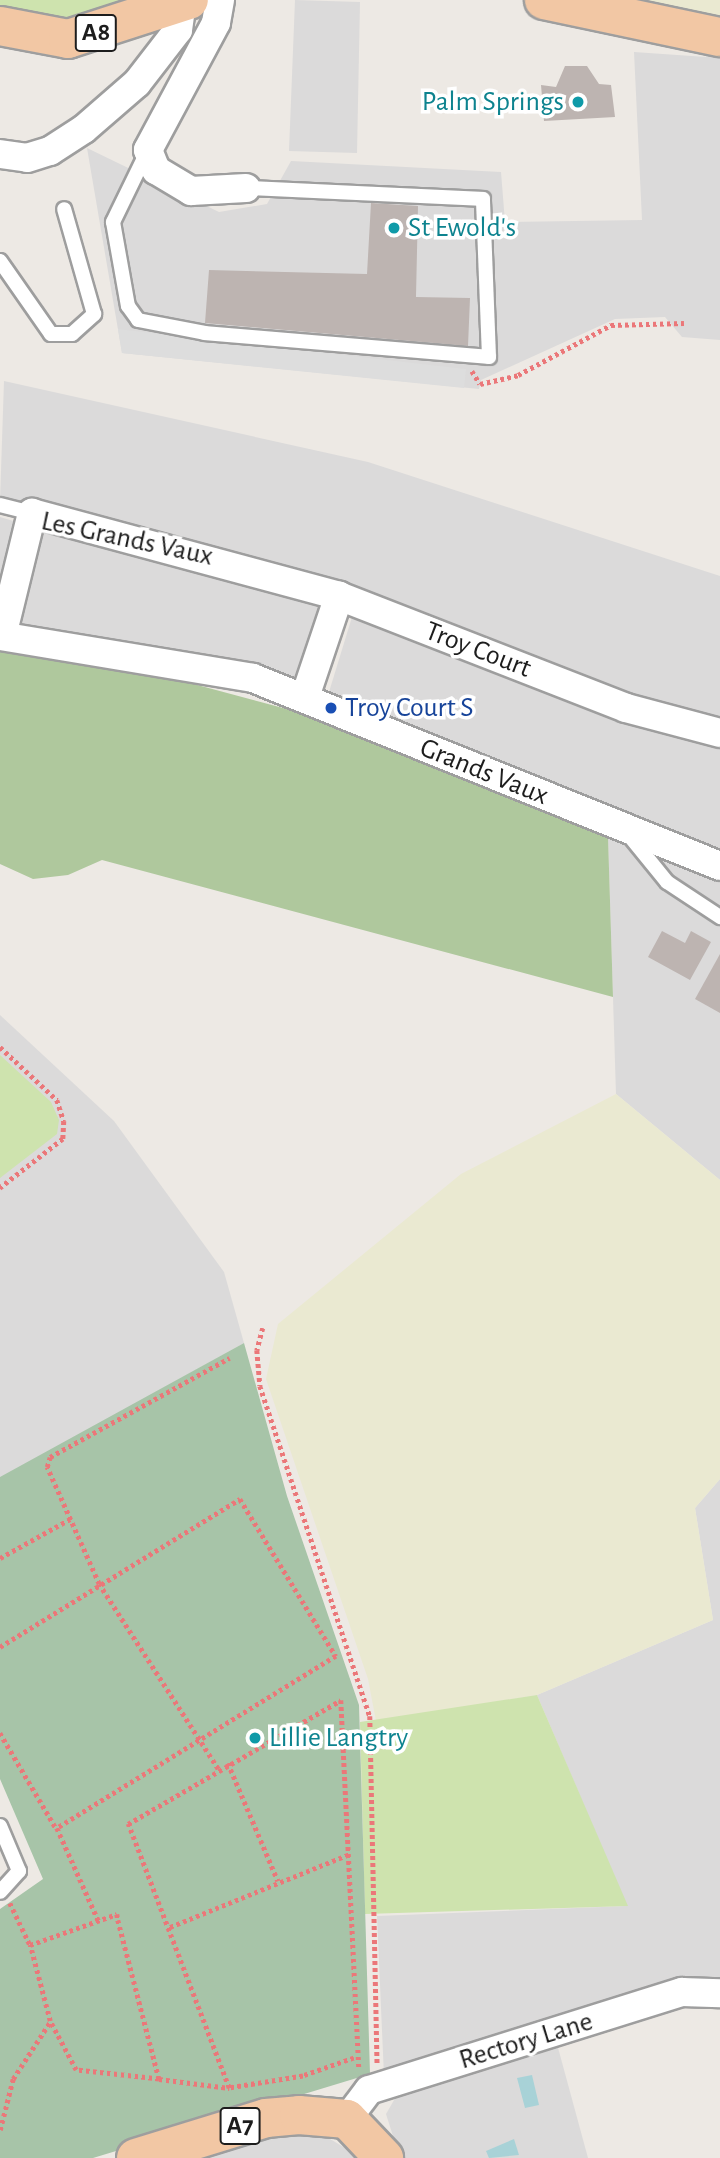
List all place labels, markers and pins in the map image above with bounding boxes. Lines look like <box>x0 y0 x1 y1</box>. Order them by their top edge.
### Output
place label: Palm Springs <box>422 85 564 119</box>
marker: Palm Springs <box>570 94 586 110</box>
place label: St Ewold's <box>408 211 516 245</box>
marker: St Ewold's <box>386 220 402 236</box>
place label: Troy Court S <box>345 691 473 725</box>
marker: Troy Court S <box>323 700 339 716</box>
place label: Lillie Langtry <box>269 1721 408 1755</box>
marker: Lillie Langtry <box>247 1730 263 1746</box>

